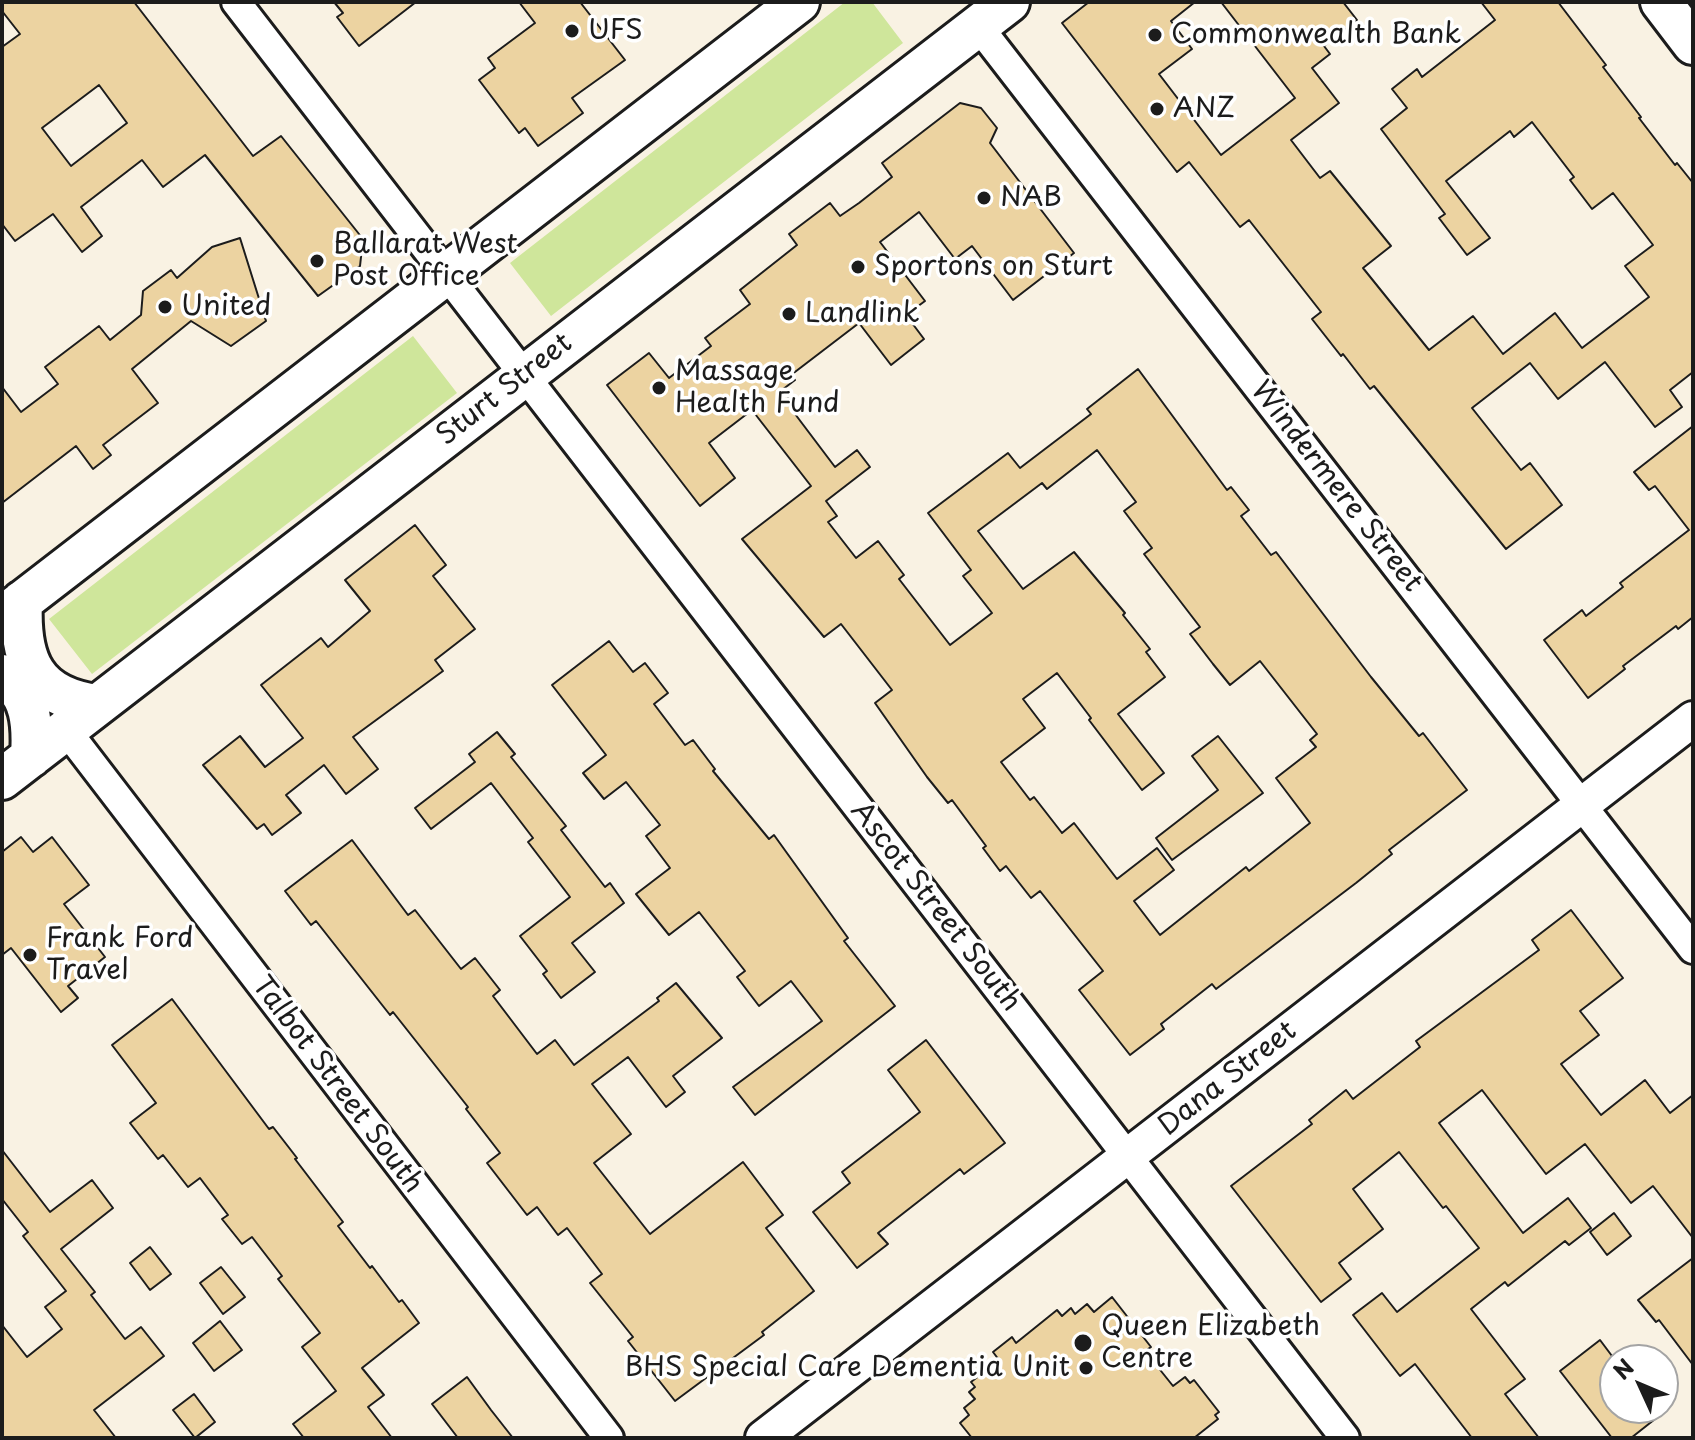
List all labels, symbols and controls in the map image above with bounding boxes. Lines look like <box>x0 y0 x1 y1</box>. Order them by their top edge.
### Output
place label: UFS <box>588 14 643 48</box>
place label: Commonwealth Bank <box>1171 18 1461 52</box>
marker: UFS <box>563 22 581 40</box>
marker: Commonwealth Bank <box>1146 26 1164 44</box>
place label: ANZ <box>1173 92 1235 126</box>
marker: ANZ <box>1148 100 1166 118</box>
place label: NAB <box>1000 181 1062 215</box>
marker: NAB <box>975 189 993 207</box>
place label: Ballarat West Post Office <box>333 228 518 294</box>
place label: Sportons on Sturt <box>874 250 1113 284</box>
marker: Ballarat West Post Office <box>308 252 326 270</box>
marker: Sportons on Sturt <box>849 258 867 276</box>
place label: United <box>181 290 271 324</box>
place label: Landlink <box>805 297 920 331</box>
marker: United <box>156 298 174 316</box>
marker: Landlink <box>780 305 798 323</box>
street label: Sturt Street <box>431 327 579 453</box>
place label: Massage Health Fund <box>675 355 840 421</box>
street label: Windermere Street <box>1243 375 1429 599</box>
marker: Massage Health Fund <box>650 379 668 397</box>
street label: Ascot Street South <box>843 796 1027 1018</box>
place label: Frank Ford Travel <box>46 922 194 988</box>
marker: Frank Ford Travel <box>21 946 39 964</box>
street label: Talbot Street South <box>245 970 429 1200</box>
street label: Dana Street <box>1152 1015 1304 1143</box>
place label: Queen Elizabeth Centre <box>1101 1310 1320 1376</box>
marker: Queen Elizabeth Centre <box>1072 1332 1094 1354</box>
north arrow <box>1599 1344 1679 1424</box>
place label: BHS Special Care Dementia Unit <box>625 1351 1070 1385</box>
text: N <box>1605 1351 1641 1386</box>
marker: BHS Special Care Dementia Unit <box>1077 1359 1095 1377</box>

